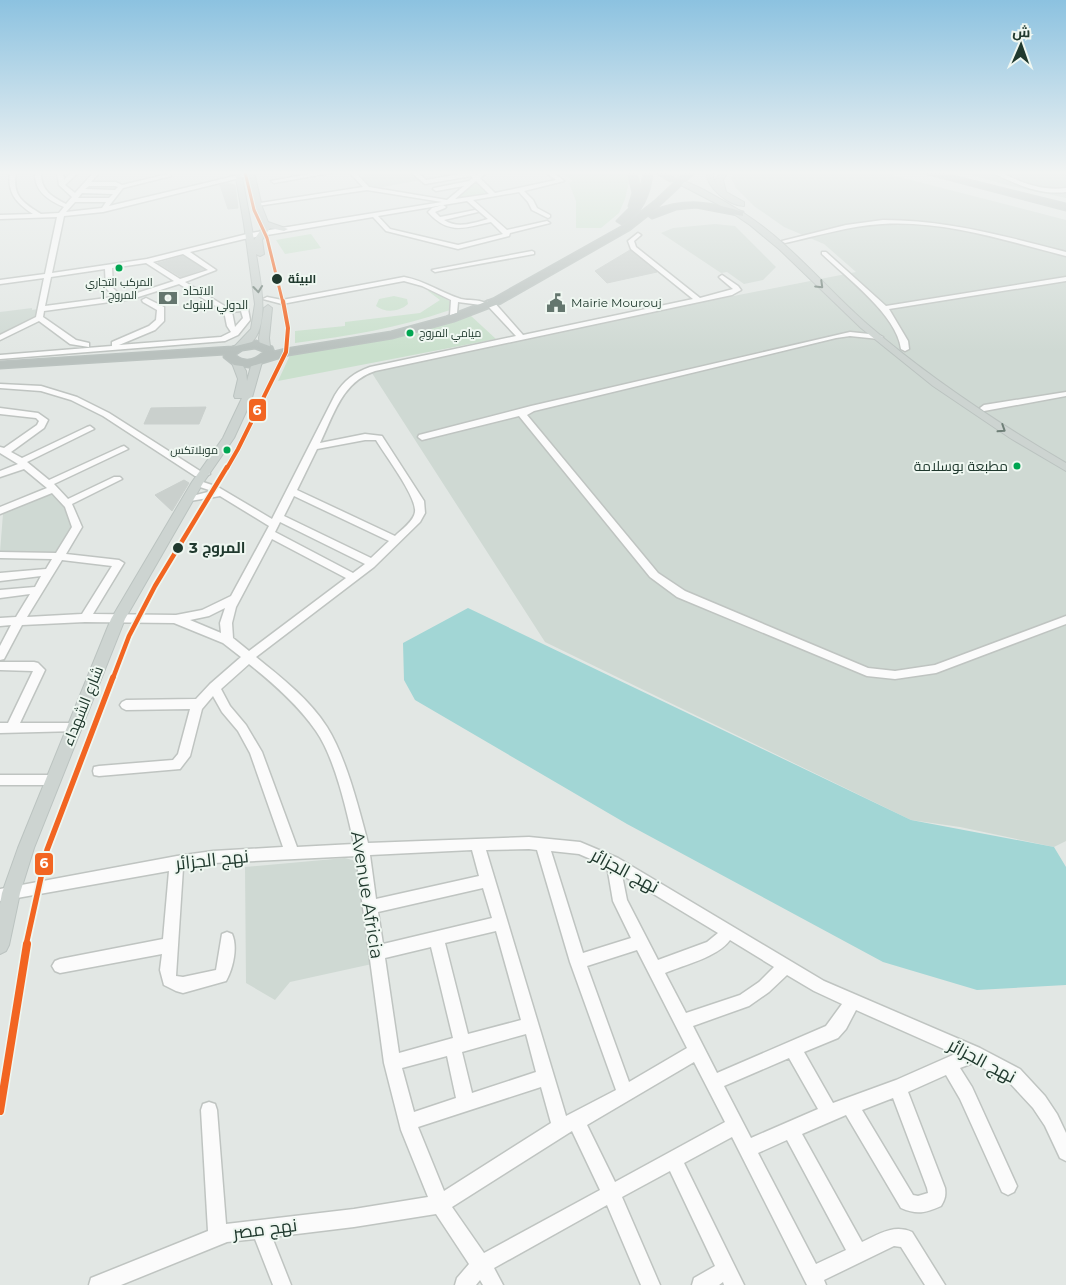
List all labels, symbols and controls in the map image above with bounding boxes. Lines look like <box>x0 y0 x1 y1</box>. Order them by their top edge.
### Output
north arrow <box>996 20 1046 70</box>
text: ش <box>1012 23 1031 41</box>
marker: المركب التجاري المروج 1 <box>114 263 124 273</box>
place label: البيئة <box>288 271 316 286</box>
marker: البيئة <box>270 272 284 286</box>
place label: المركب التجاري المروج 1 <box>85 275 153 303</box>
one-way arrow <box>814 279 823 288</box>
place label: الاتحاد الدولي للبنوك <box>183 283 248 315</box>
one-way arrow <box>252 285 263 293</box>
bank icon: الاتحاد الدولي للبنوك <box>157 287 179 309</box>
public building icon: Mairie Mourouj <box>545 292 567 314</box>
place label: Mairie Mourouj <box>571 295 662 310</box>
place label: ميامي المروج <box>419 326 481 342</box>
marker: ميامي المروج <box>405 328 415 338</box>
line badge: 6 <box>248 398 267 422</box>
text: 6 <box>253 401 262 419</box>
one-way arrow <box>996 423 1006 432</box>
place label: موبلاتكس <box>170 443 218 457</box>
marker: موبلاتكس <box>222 445 232 455</box>
place label: مطبعة بوسلامة <box>914 457 1008 475</box>
marker: مطبعة بوسلامة <box>1012 461 1022 471</box>
place label: المروج 3 <box>188 538 245 558</box>
marker: المروج 3 <box>171 541 185 555</box>
street label: شارع الشهداء <box>58 663 109 749</box>
street label: Avenue Africia <box>346 830 388 960</box>
street label: نهج الجزائر <box>586 843 663 899</box>
street label: نهج الجزائر <box>173 845 250 876</box>
line badge: 6 <box>34 852 54 876</box>
text: 6 <box>40 854 49 872</box>
street label: نهج الجزائر <box>943 1033 1020 1089</box>
street label: نهج مصر <box>231 1214 298 1245</box>

